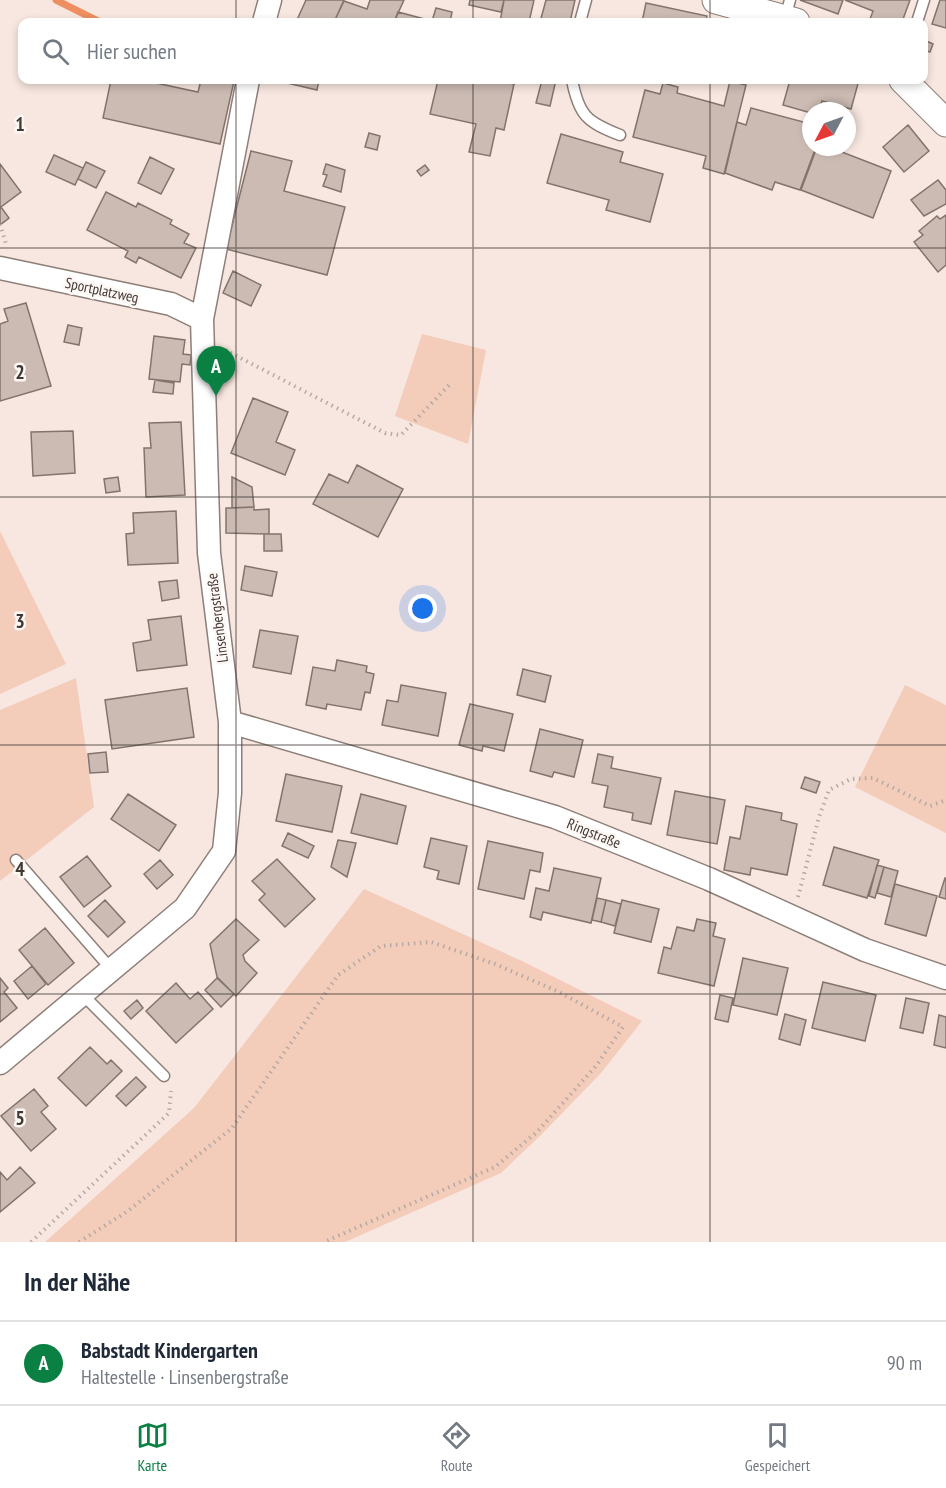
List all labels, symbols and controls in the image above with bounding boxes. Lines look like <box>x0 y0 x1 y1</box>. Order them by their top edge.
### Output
search box <box>18 18 928 84</box>
icon: search <box>39 35 72 68</box>
text: Hier suchen <box>87 37 177 65</box>
north arrow <box>802 102 856 156</box>
text: 1 <box>15 111 25 137</box>
street label: Sportplatzweg <box>63 273 141 307</box>
pin: A <box>196 346 236 396</box>
text: 2 <box>15 359 25 385</box>
street label: Linsenbergstraße <box>202 572 232 664</box>
your location <box>408 594 437 623</box>
text: 3 <box>15 608 25 634</box>
street label: Ringstraße <box>564 814 624 852</box>
text: 4 <box>15 856 25 882</box>
text: 5 <box>15 1105 25 1131</box>
text: In der Nähe <box>24 1265 130 1298</box>
text: Babstadt Kindergarten <box>81 1336 258 1364</box>
text: A <box>38 1350 49 1376</box>
text: 90 m <box>887 1350 922 1376</box>
text: Haltestelle · Linsenbergstraße <box>81 1364 289 1390</box>
tab: Karte <box>136 1419 169 1475</box>
tab: Route <box>440 1419 473 1475</box>
tab: Gespeichert <box>745 1419 810 1475</box>

